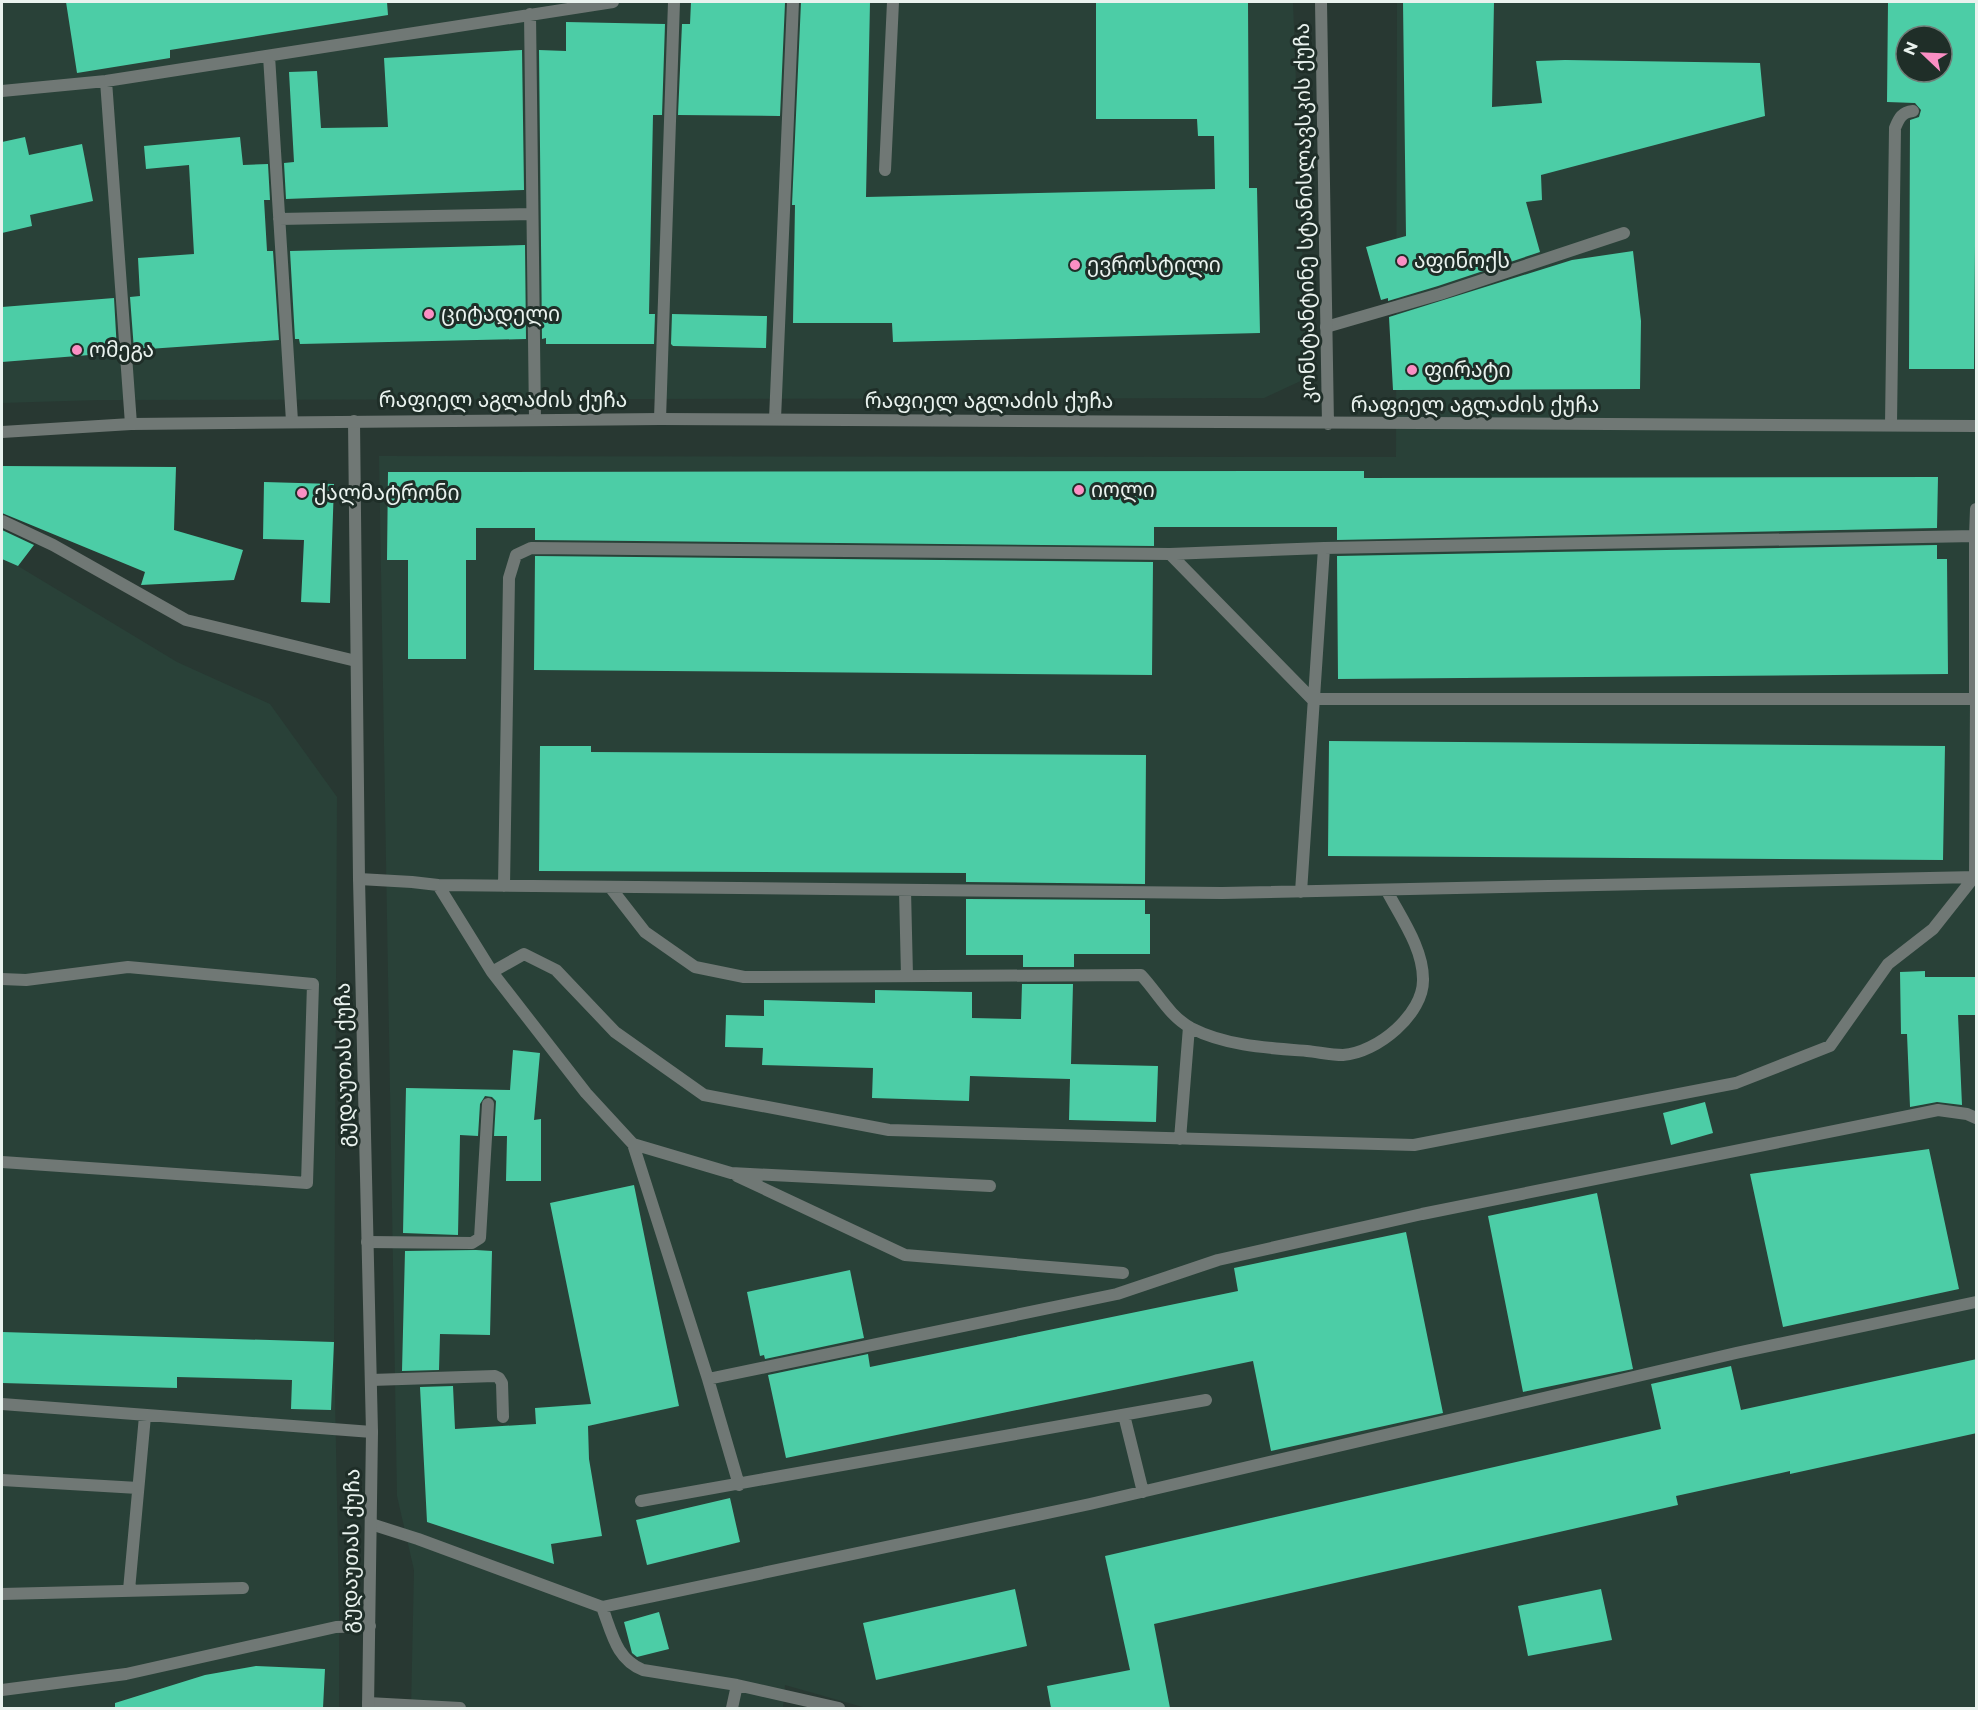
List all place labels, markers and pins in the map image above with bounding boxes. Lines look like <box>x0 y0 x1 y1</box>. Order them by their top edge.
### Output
place label: აფინოქს <box>1414 248 1510 273</box>
place label: ევროსტილი <box>1087 252 1221 278</box>
marker: აფინოქს <box>1395 254 1409 268</box>
marker: ევროსტილი <box>1068 258 1082 272</box>
place label: ციტადელი <box>441 301 560 327</box>
marker: ციტადელი <box>422 307 436 321</box>
place label: ომეგა <box>89 337 154 362</box>
marker: ომეგა <box>70 343 84 357</box>
place label: ფირატი <box>1424 357 1511 382</box>
marker: ფირატი <box>1405 363 1419 377</box>
place label: იოლი <box>1091 477 1155 503</box>
place label: ქალმატრონი <box>314 480 460 506</box>
marker: იოლი <box>1072 483 1086 497</box>
marker: ქალმატრონი <box>295 486 309 500</box>

